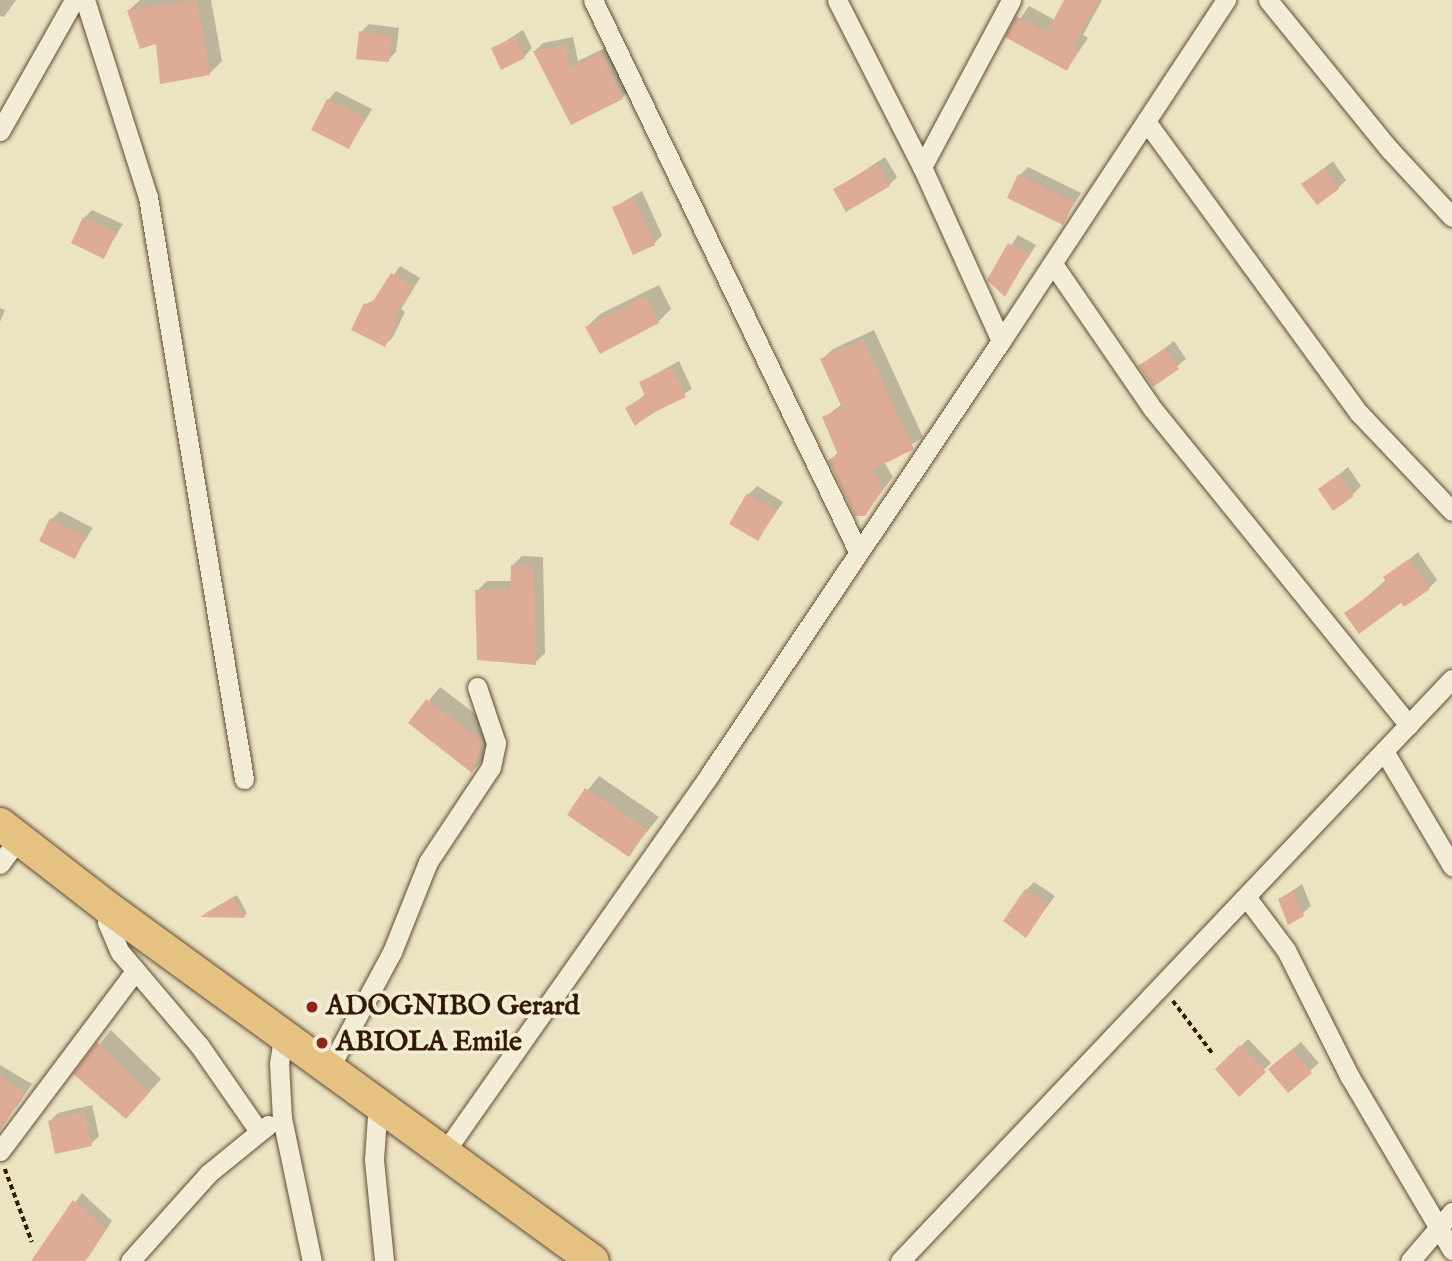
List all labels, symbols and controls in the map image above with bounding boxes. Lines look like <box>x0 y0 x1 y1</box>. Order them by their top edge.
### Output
place label: ADOGNIBO Gerard <box>326 990 580 1024</box>
marker: ADOGNIBO Gerard <box>304 999 320 1015</box>
place label: ABIOLA Emile <box>336 1026 522 1060</box>
marker: ABIOLA Emile <box>314 1035 330 1051</box>

